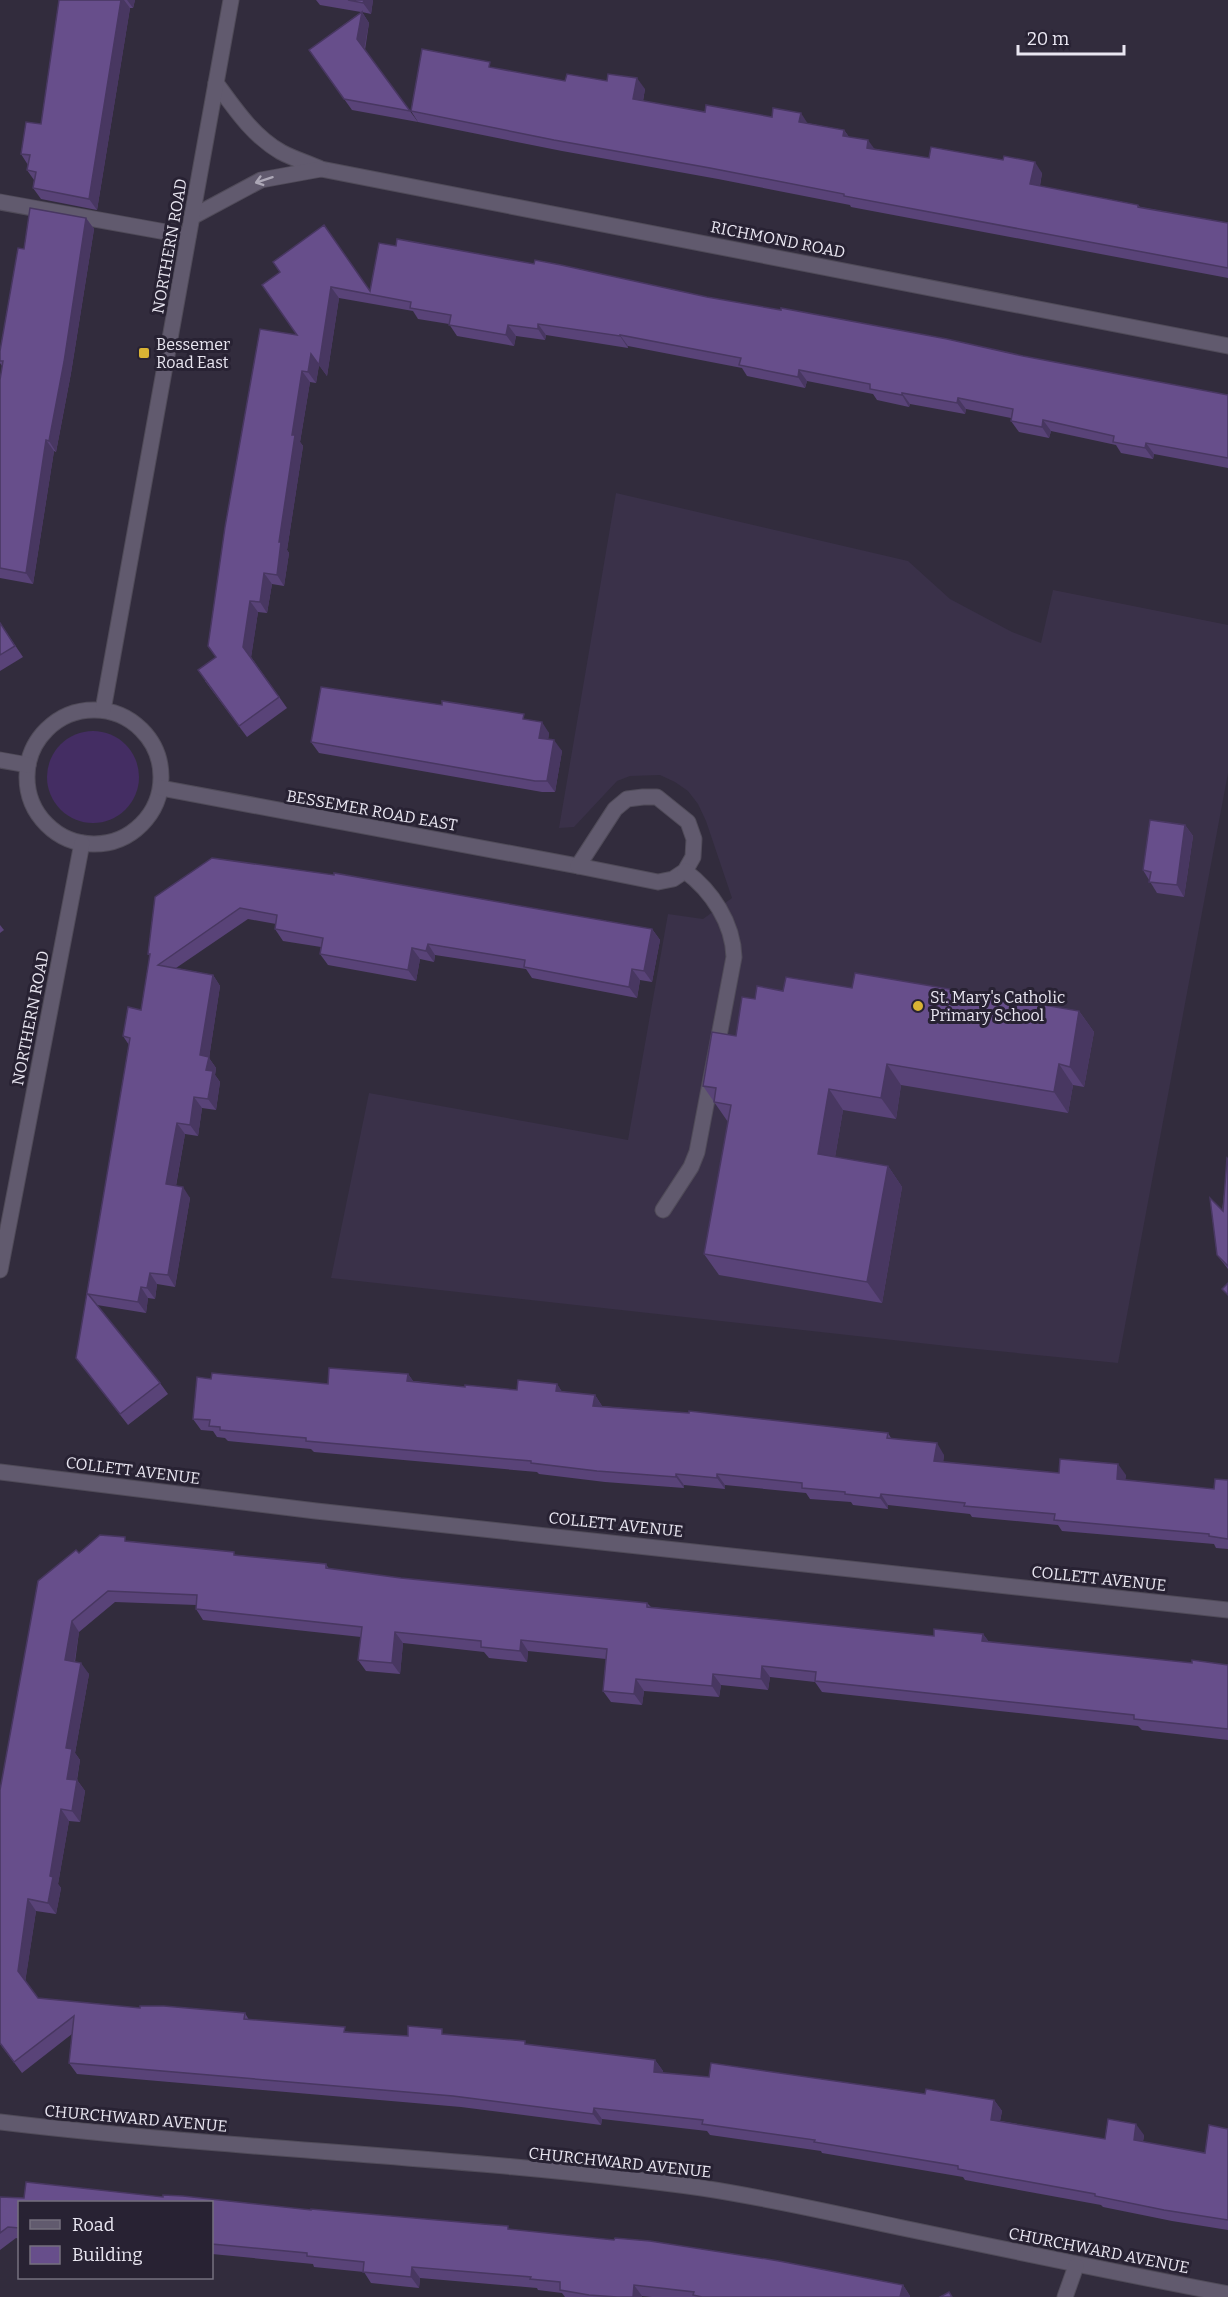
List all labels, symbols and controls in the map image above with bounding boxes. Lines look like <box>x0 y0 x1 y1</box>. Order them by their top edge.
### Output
scale bar <box>1018 18 1124 56</box>
text: 20 m <box>1027 28 1069 50</box>
one-way arrow <box>255 175 274 186</box>
street label: NORTHERN ROAD <box>148 177 191 315</box>
street label: RICHMOND ROAD <box>709 217 847 262</box>
place label: Bessemer Road East <box>156 335 230 372</box>
marker: Bessemer Road East <box>137 346 151 360</box>
street label: BESSEMER ROAD EAST <box>285 786 459 835</box>
street label: NORTHERN ROAD <box>8 949 53 1087</box>
place label: St. Mary's Catholic Primary School <box>930 988 1065 1025</box>
marker: St. Mary's Catholic Primary School <box>911 999 925 1013</box>
street label: COLLETT AVENUE <box>65 1453 201 1488</box>
street label: COLLETT AVENUE <box>548 1508 684 1541</box>
street label: COLLETT AVENUE <box>1031 1562 1167 1595</box>
street label: CHURCHWARD AVENUE <box>44 2101 228 2136</box>
street label: CHURCHWARD AVENUE <box>528 2143 712 2182</box>
legend <box>18 2201 213 2279</box>
text: Road <box>72 2214 115 2236</box>
street label: CHURCHWARD AVENUE <box>1007 2224 1191 2277</box>
text: Building <box>72 2244 143 2266</box>

